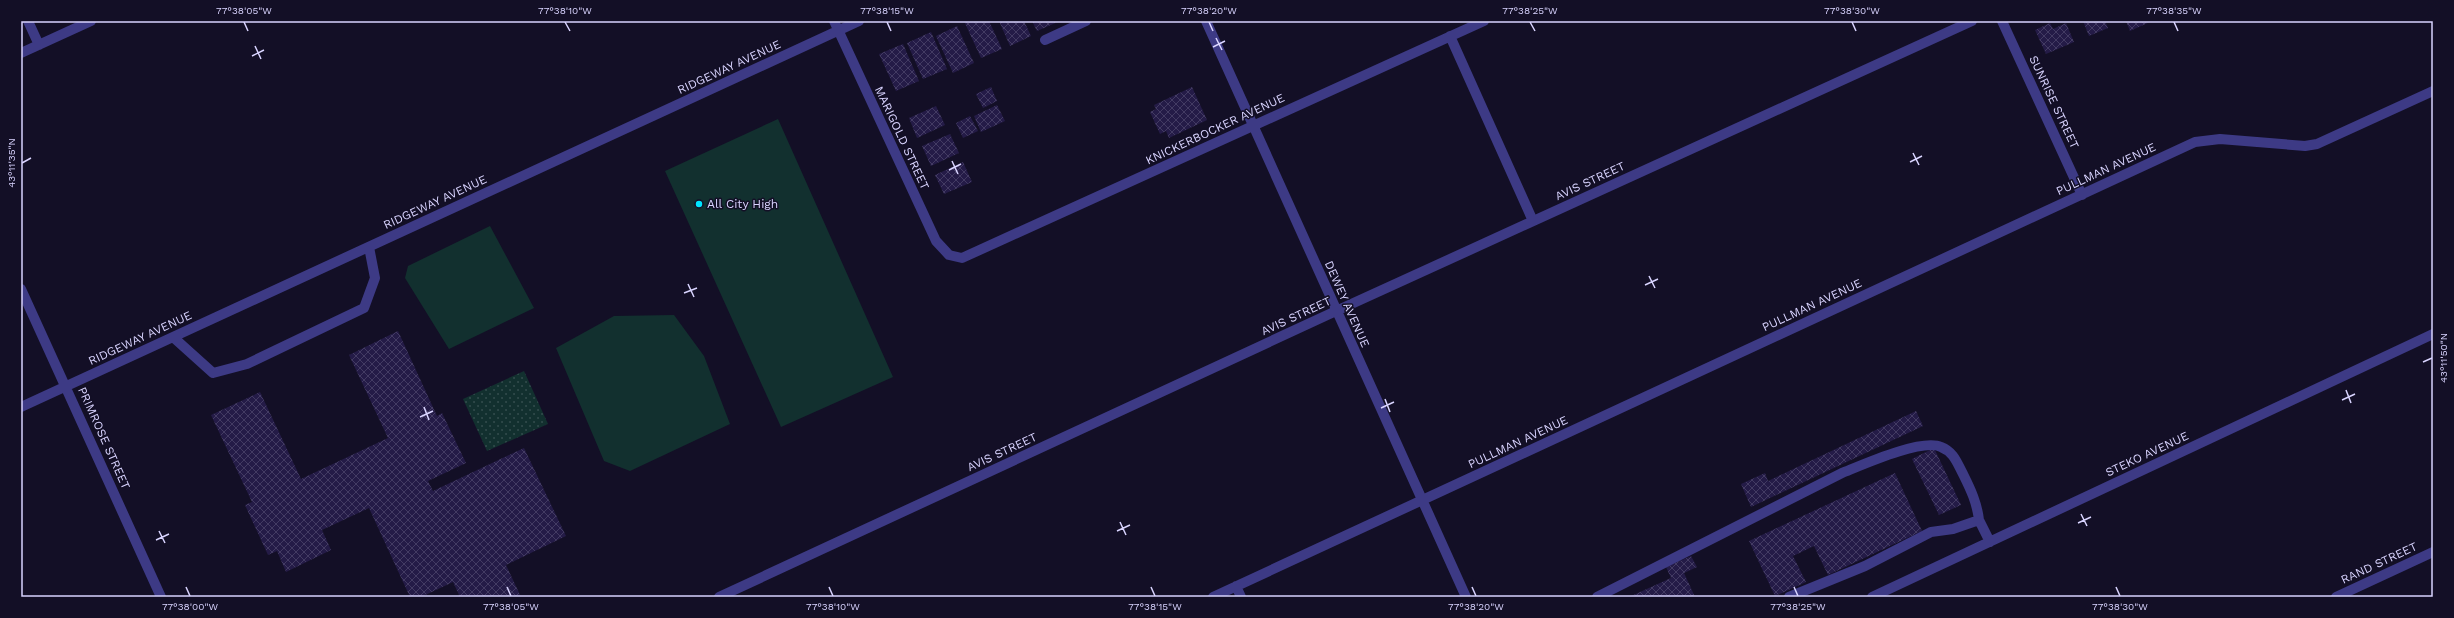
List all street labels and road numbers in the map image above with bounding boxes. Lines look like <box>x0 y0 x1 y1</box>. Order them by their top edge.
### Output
street label: RIDGEWAY AVENUE <box>675 37 783 97</box>
street label: SUNRISE STREET <box>2026 53 2082 151</box>
street label: MARIGOLD STREET <box>872 84 932 192</box>
street label: KNICKERBOCKER AVENUE <box>1143 90 1287 167</box>
street label: PULLMAN AVENUE <box>2054 140 2158 198</box>
street label: AVIS STREET <box>1553 159 1627 203</box>
street label: RIDGEWAY AVENUE <box>381 172 489 232</box>
street label: DEWEY AVENUE <box>1322 259 1372 350</box>
street label: PULLMAN AVENUE <box>1760 276 1864 334</box>
street label: AVIS STREET <box>1259 294 1333 338</box>
street label: RIDGEWAY AVENUE <box>86 308 194 368</box>
street label: PRIMROSE STREET <box>75 385 133 491</box>
street label: PULLMAN AVENUE <box>1466 413 1570 471</box>
street label: STEKO AVENUE <box>2103 429 2191 479</box>
street label: AVIS STREET <box>965 430 1039 474</box>
street label: RAND STREET <box>2339 539 2419 587</box>

